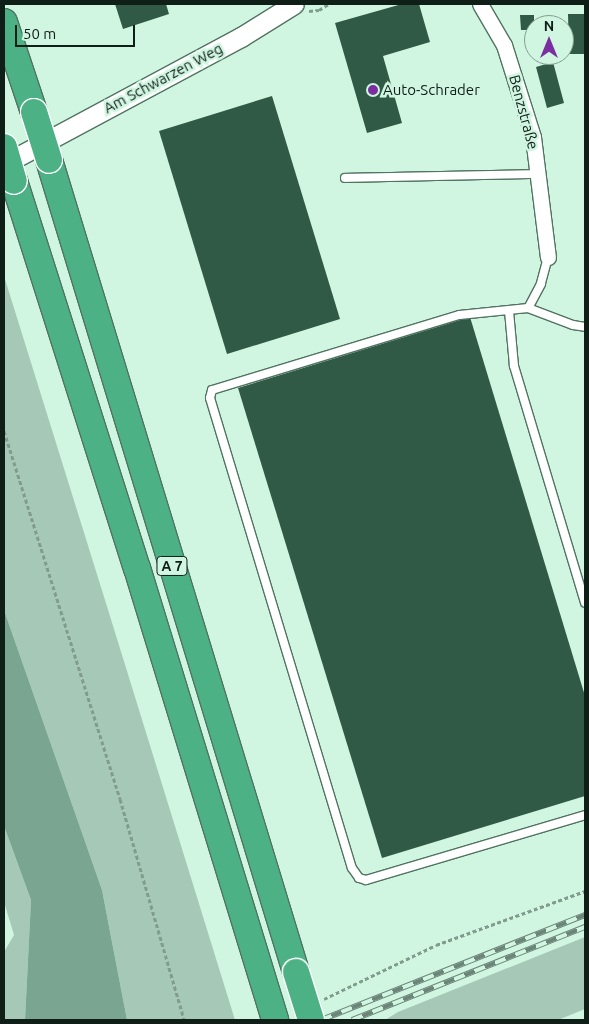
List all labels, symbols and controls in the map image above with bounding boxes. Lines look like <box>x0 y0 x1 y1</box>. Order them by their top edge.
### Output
scale bar <box>18 15 138 47</box>
north arrow <box>524 15 574 65</box>
text: N <box>544 18 554 34</box>
text: 50 m <box>23 25 56 42</box>
street label: Am Schwarzen Weg <box>100 39 226 117</box>
street label: Benzstraße <box>505 73 543 151</box>
place label: Auto-Schrader <box>383 81 480 99</box>
marker: Auto-Schrader <box>367 84 379 96</box>
road number: A 7 <box>156 554 188 578</box>

